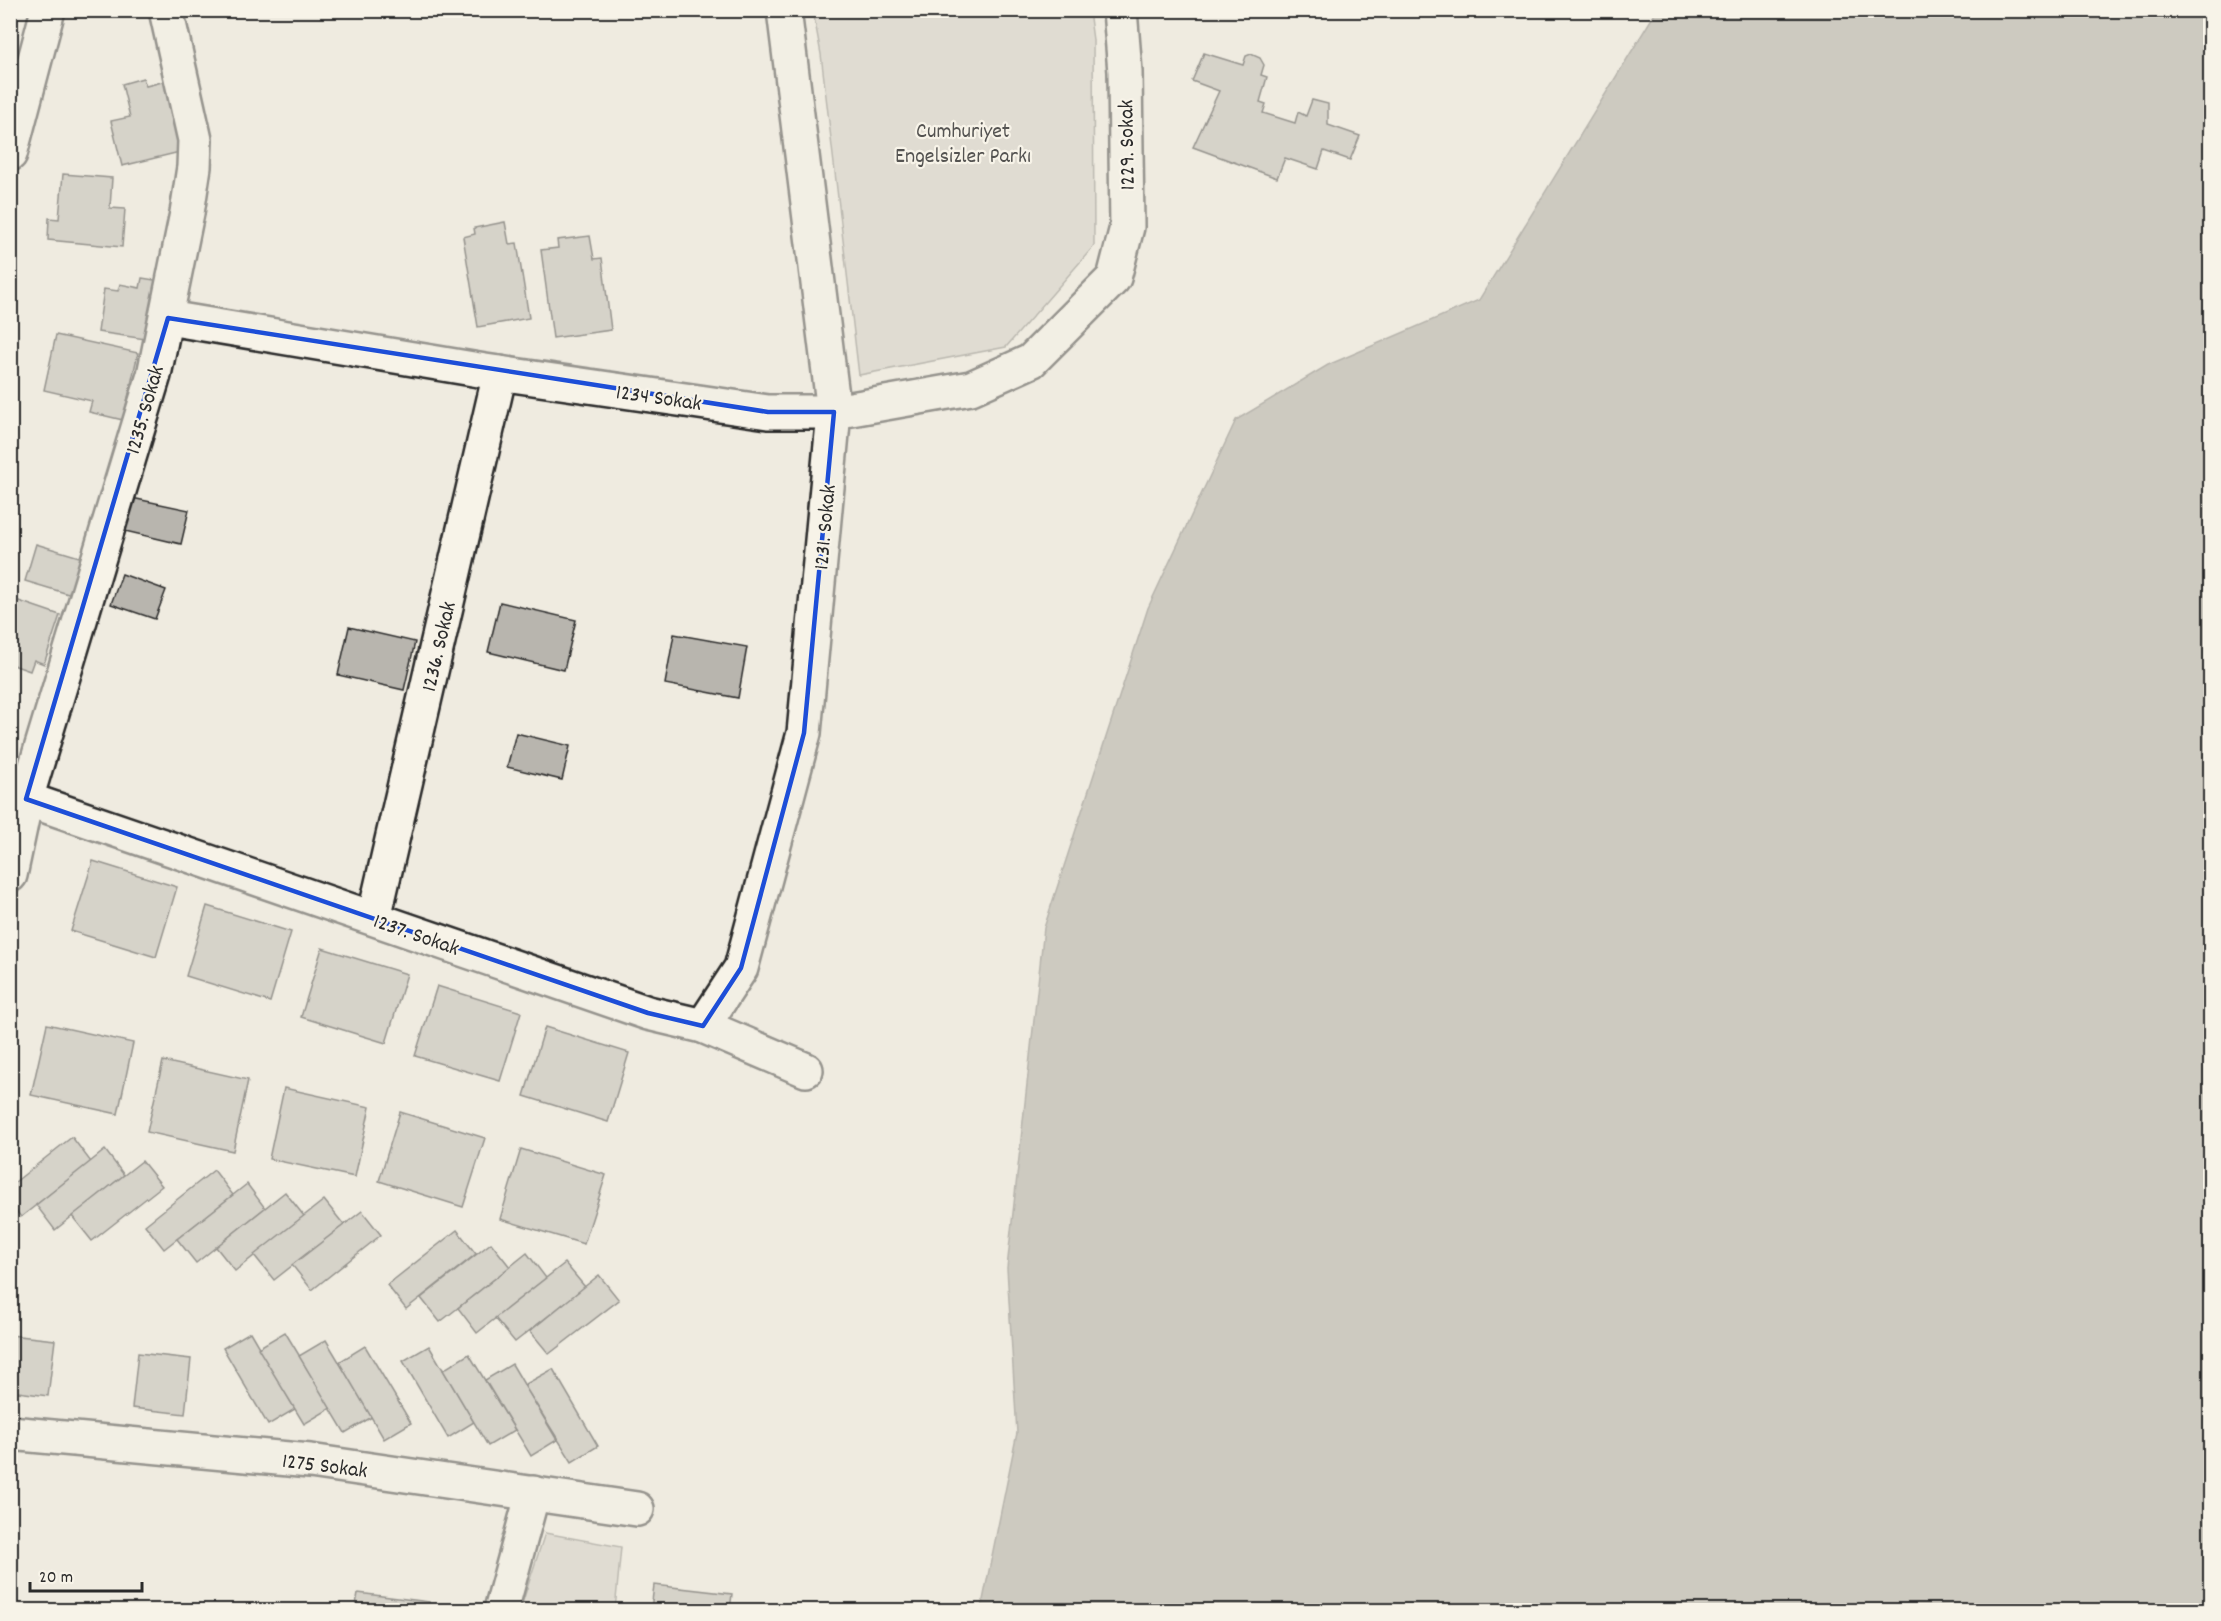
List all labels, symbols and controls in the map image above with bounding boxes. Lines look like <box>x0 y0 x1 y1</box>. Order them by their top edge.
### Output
street label: 1229. Sokak <box>1112 99 1145 191</box>
park label: Cumhuriyet Engelsizler Parkı <box>895 117 1031 173</box>
street label: 1235. Sokak <box>119 362 174 458</box>
street label: 1234 Sokak <box>614 378 703 421</box>
street label: 1231. Sokak <box>807 483 846 571</box>
street label: 1236. Sokak <box>415 599 466 695</box>
street label: 1237. Sokak <box>369 907 463 965</box>
street label: 1275 Sokak <box>280 1447 369 1488</box>
scale bar <box>30 1555 142 1593</box>
text: 20 m <box>39 1566 73 1591</box>

